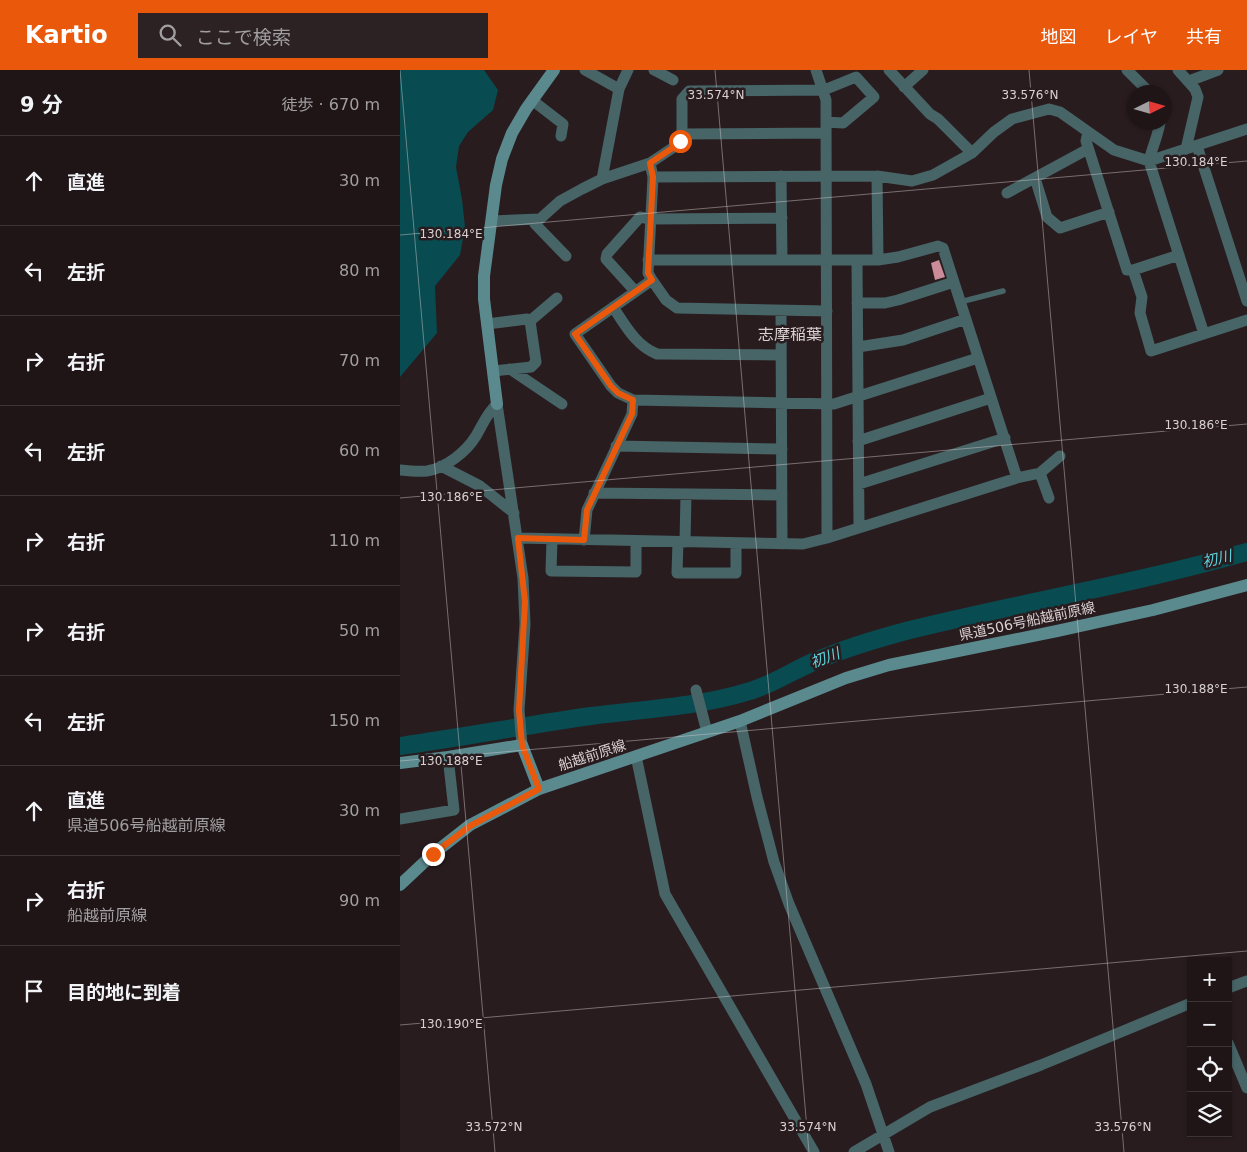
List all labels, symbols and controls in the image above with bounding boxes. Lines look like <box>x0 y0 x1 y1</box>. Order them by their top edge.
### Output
search box <box>138 13 488 58</box>
text: Kartio <box>25 21 108 49</box>
icon: search <box>156 21 184 49</box>
text: ここで検索 <box>196 26 291 48</box>
text: 地図 <box>1041 26 1077 47</box>
text: レイヤ <box>1105 26 1158 47</box>
text: 共有 <box>1186 26 1222 47</box>
north arrow <box>1127 85 1172 130</box>
text: 33.574°N <box>688 88 744 102</box>
text: 33.576°N <box>1002 88 1058 102</box>
text: 9 分 <box>20 93 63 117</box>
text: 徒歩 · 670 m <box>282 95 380 114</box>
route start <box>669 130 692 153</box>
text: 130.184°E <box>1164 155 1228 169</box>
icon: ahead <box>20 167 48 195</box>
text: 直進 <box>67 171 105 193</box>
text: 30 m <box>339 171 380 190</box>
text: 130.184°E <box>419 227 483 241</box>
icon: left <box>20 257 48 285</box>
text: 左折 <box>67 261 105 283</box>
text: 80 m <box>339 261 380 280</box>
district label: 志摩稲葉 <box>758 325 822 344</box>
icon: right <box>20 347 48 375</box>
text: 右折 <box>67 351 105 373</box>
text: 70 m <box>339 351 380 370</box>
text: 130.186°E <box>1164 418 1228 432</box>
icon: left <box>20 437 48 465</box>
text: 左折 <box>67 441 105 463</box>
text: 60 m <box>339 441 380 460</box>
text: 130.186°E <box>419 490 483 504</box>
icon: right <box>20 527 48 555</box>
text: 右折 <box>67 531 105 553</box>
text: 110 m <box>329 531 380 550</box>
water label: 初川 <box>1200 546 1236 571</box>
street label: 県道506号船越前原線 <box>957 599 1097 643</box>
icon: right <box>20 617 48 645</box>
text: 右折 <box>67 621 105 643</box>
text: 50 m <box>339 621 380 640</box>
water label: 初川 <box>808 644 844 672</box>
text: 130.188°E <box>1164 682 1228 696</box>
icon: left <box>20 707 48 735</box>
text: 左折 <box>67 711 105 733</box>
text: 150 m <box>329 711 380 730</box>
street label: 船越前原線 <box>556 737 628 773</box>
text: 130.188°E <box>419 754 483 768</box>
text: 直進 <box>67 789 105 811</box>
icon: ahead <box>20 797 48 825</box>
text: 30 m <box>339 801 380 820</box>
text: 県道506号船越前原線 <box>67 816 226 835</box>
route end <box>422 843 445 866</box>
text: 右折 <box>67 879 105 901</box>
icon: right <box>20 887 48 915</box>
text: 90 m <box>339 891 380 910</box>
text: 船越前原線 <box>67 906 147 925</box>
map controls <box>1187 957 1232 1137</box>
button: + <box>1187 957 1232 1002</box>
icon: arrive <box>20 977 48 1005</box>
text: 目的地に到着 <box>67 981 181 1003</box>
button: − <box>1187 1002 1232 1047</box>
text: 130.190°E <box>419 1017 483 1031</box>
button: locate <box>1187 1047 1232 1092</box>
button: layers <box>1187 1092 1232 1137</box>
text: 33.572°N <box>466 1120 522 1134</box>
text: 33.574°N <box>780 1120 836 1134</box>
text: 33.576°N <box>1095 1120 1151 1134</box>

